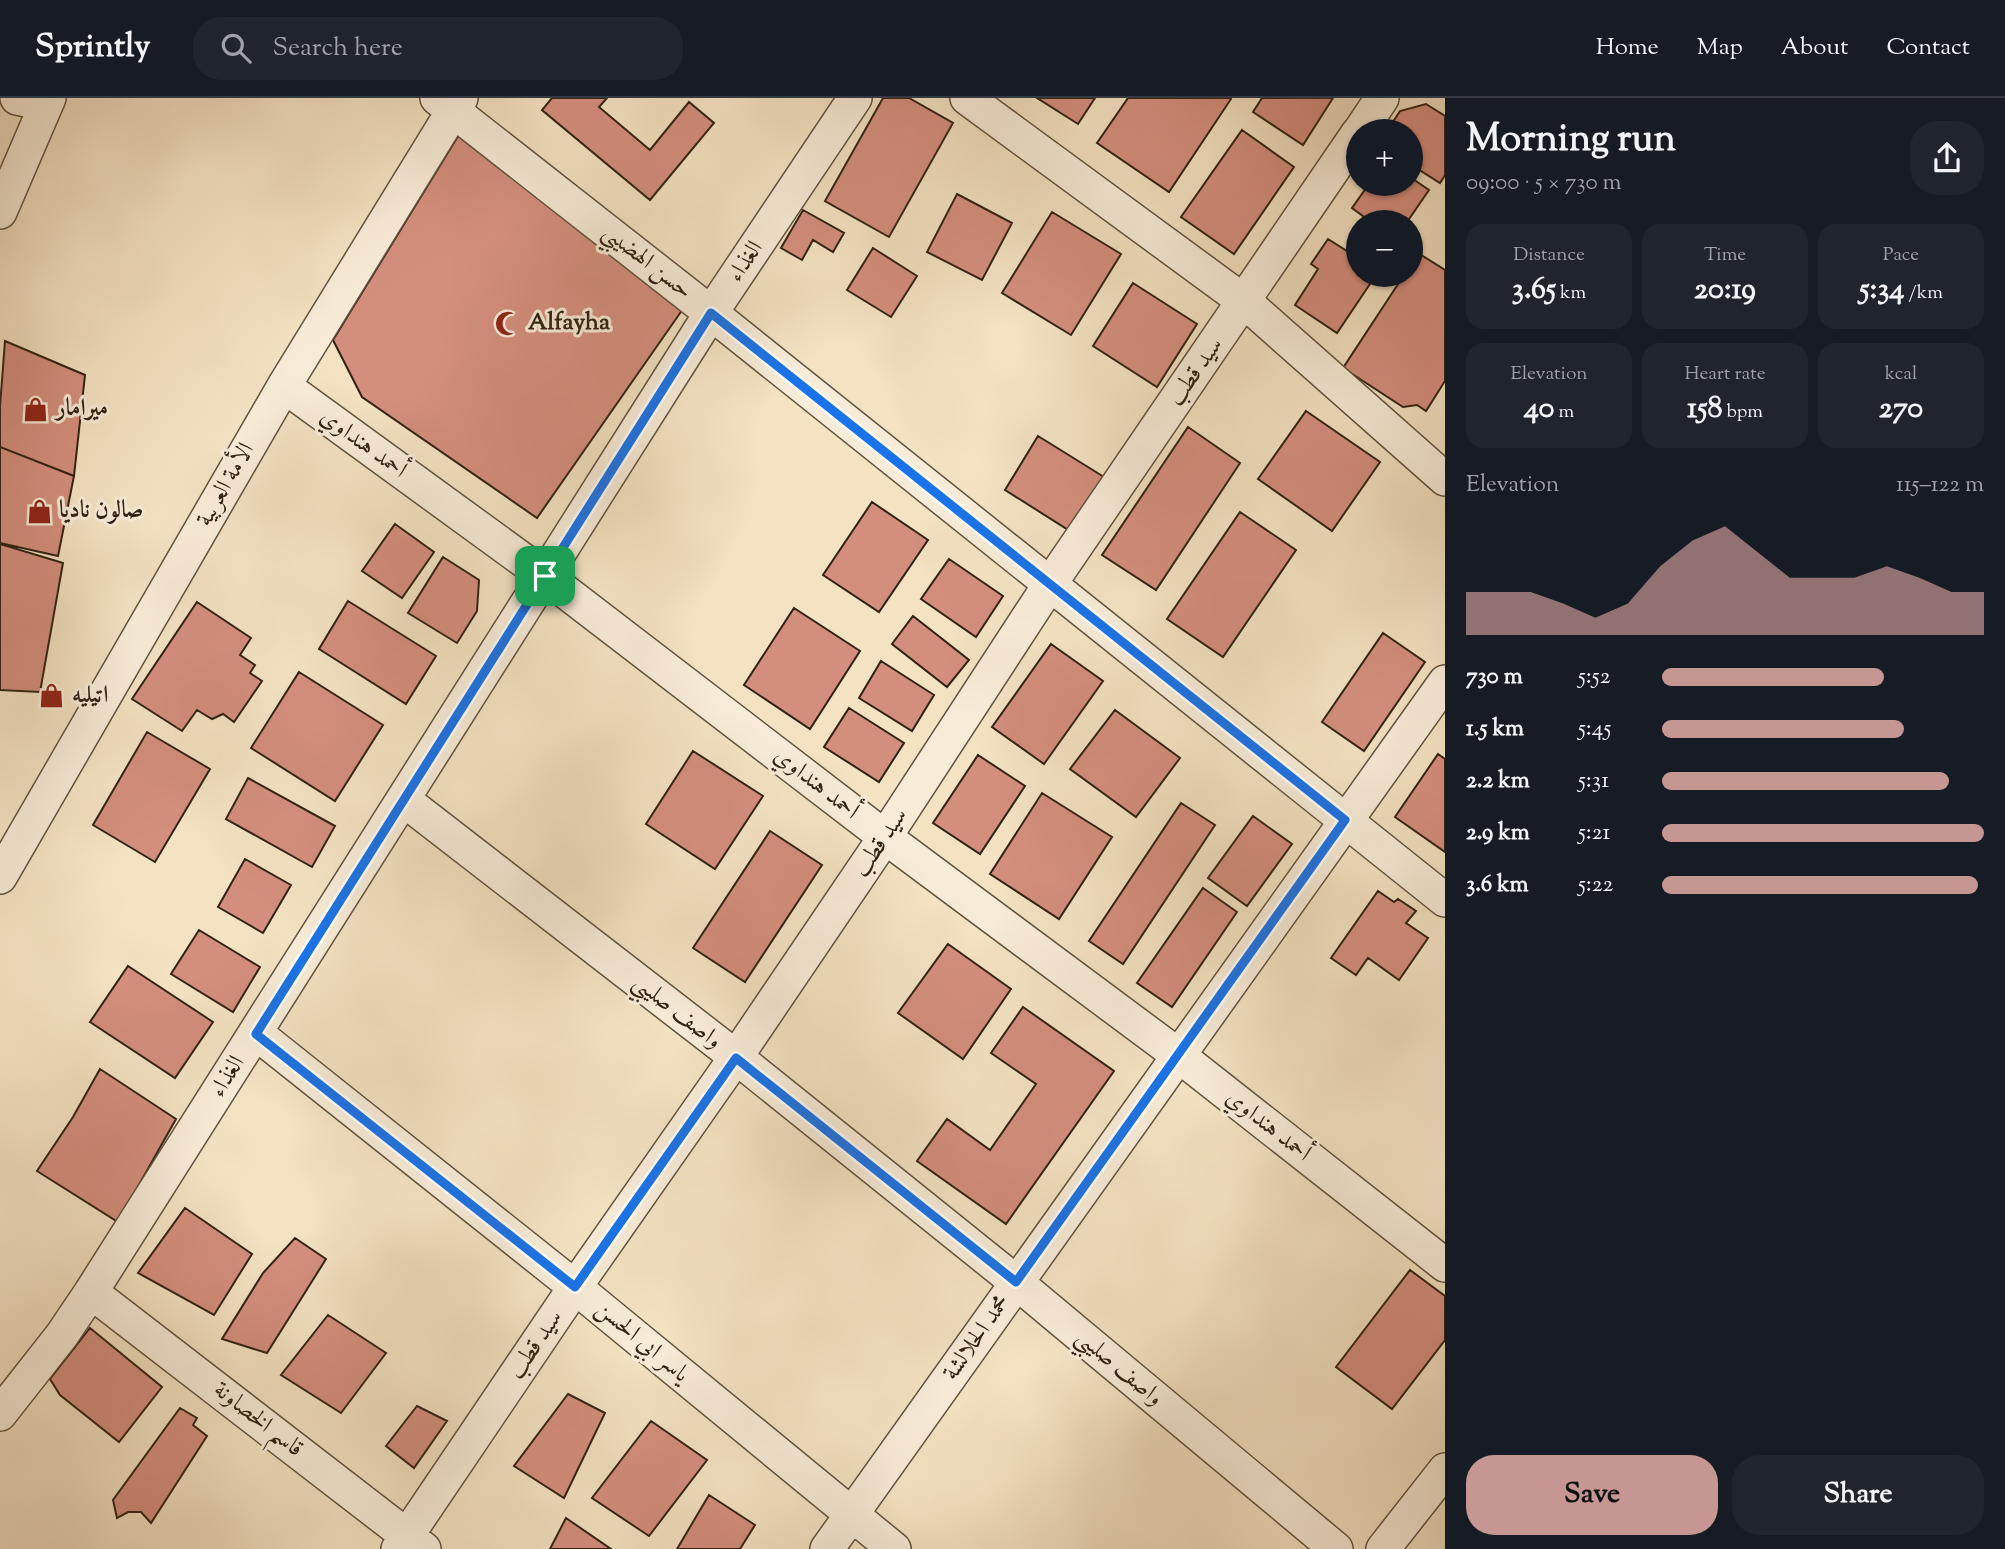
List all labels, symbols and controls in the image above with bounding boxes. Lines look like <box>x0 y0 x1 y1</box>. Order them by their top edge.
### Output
search box <box>193 17 683 80</box>
text: Sprintly <box>35 24 151 72</box>
icon: search <box>217 29 255 67</box>
text: Search here <box>273 30 403 67</box>
text: Home <box>1596 31 1659 65</box>
text: Map <box>1697 31 1743 65</box>
text: About <box>1781 31 1848 65</box>
text: Contact <box>1886 31 1970 65</box>
text: Morning run <box>1466 114 1676 168</box>
map controls <box>1346 119 1423 287</box>
button: + <box>1346 119 1423 196</box>
button: share <box>1910 121 1984 195</box>
text: 09:00 · 5 × 730 m <box>1466 167 1622 200</box>
button: − <box>1346 210 1423 287</box>
street label: حسن الهضيبي <box>593 216 699 310</box>
street label: الغذاء <box>720 234 772 290</box>
text: Distance <box>1513 242 1585 269</box>
text: Time <box>1704 242 1746 269</box>
text: Pace <box>1883 242 1919 269</box>
text: 3.65 <box>1512 269 1556 312</box>
text: 20:19 <box>1694 269 1756 312</box>
text: 5:34 <box>1859 269 1904 312</box>
text: km <box>1556 280 1586 307</box>
text: /km <box>1904 280 1943 307</box>
place label: Alfayha <box>528 306 611 340</box>
mosque icon: Alfayha <box>494 309 522 337</box>
street label: سيد قطب <box>1160 331 1232 413</box>
text: Elevation <box>1510 361 1588 388</box>
text: Heart rate <box>1684 361 1766 388</box>
text: kcal <box>1885 361 1917 388</box>
text: 40 <box>1524 388 1554 431</box>
text: 158 <box>1687 388 1722 431</box>
text: 270 <box>1879 388 1923 431</box>
place label: ميرامار <box>53 392 108 426</box>
shop icon: ميرامار <box>22 395 50 423</box>
street label: أحمد هنداوي <box>312 399 415 488</box>
text: m <box>1554 399 1574 426</box>
text: bpm <box>1722 399 1763 426</box>
street label: الأمة العربية <box>188 436 264 533</box>
text: Elevation <box>1466 469 1559 502</box>
text: 115–122 m <box>1896 469 1984 502</box>
place label: صالون ناديا <box>59 494 143 528</box>
shop icon: صالون ناديا <box>25 497 53 525</box>
pin <box>515 546 575 606</box>
icon: arrive <box>526 557 564 595</box>
text: 730 m <box>1466 661 1523 694</box>
text: 5:52 <box>1578 661 1610 694</box>
place label: اتيليه <box>72 679 109 713</box>
shop icon: اتيليه <box>38 682 66 710</box>
text: 1.5 km <box>1466 713 1524 746</box>
text: 5:45 <box>1578 713 1611 746</box>
street label: أحمد هنداوي <box>766 738 868 829</box>
text: 2.2 km <box>1466 765 1530 798</box>
text: 5:31 <box>1578 765 1609 798</box>
street label: سيد قطب <box>845 801 917 885</box>
text: 2.9 km <box>1466 817 1530 850</box>
text: 5:21 <box>1578 817 1610 850</box>
text: 3.6 km <box>1466 869 1529 902</box>
text: 5:22 <box>1578 869 1613 902</box>
street label: واصف صليبي <box>623 966 729 1060</box>
street label: الغذاء <box>202 1049 254 1105</box>
street label: أحمد هنداوي <box>1218 1080 1320 1171</box>
street label: محمد الحلالشة <box>935 1288 1019 1388</box>
street label: ياسر ابي الحسن <box>588 1293 697 1392</box>
street label: سيد قطب <box>500 1303 572 1387</box>
street label: واصف صليبي <box>1066 1321 1170 1417</box>
street label: قاسم الخصاونة <box>203 1374 310 1470</box>
button: Save <box>1466 1455 1718 1535</box>
button: Share <box>1732 1455 1984 1535</box>

